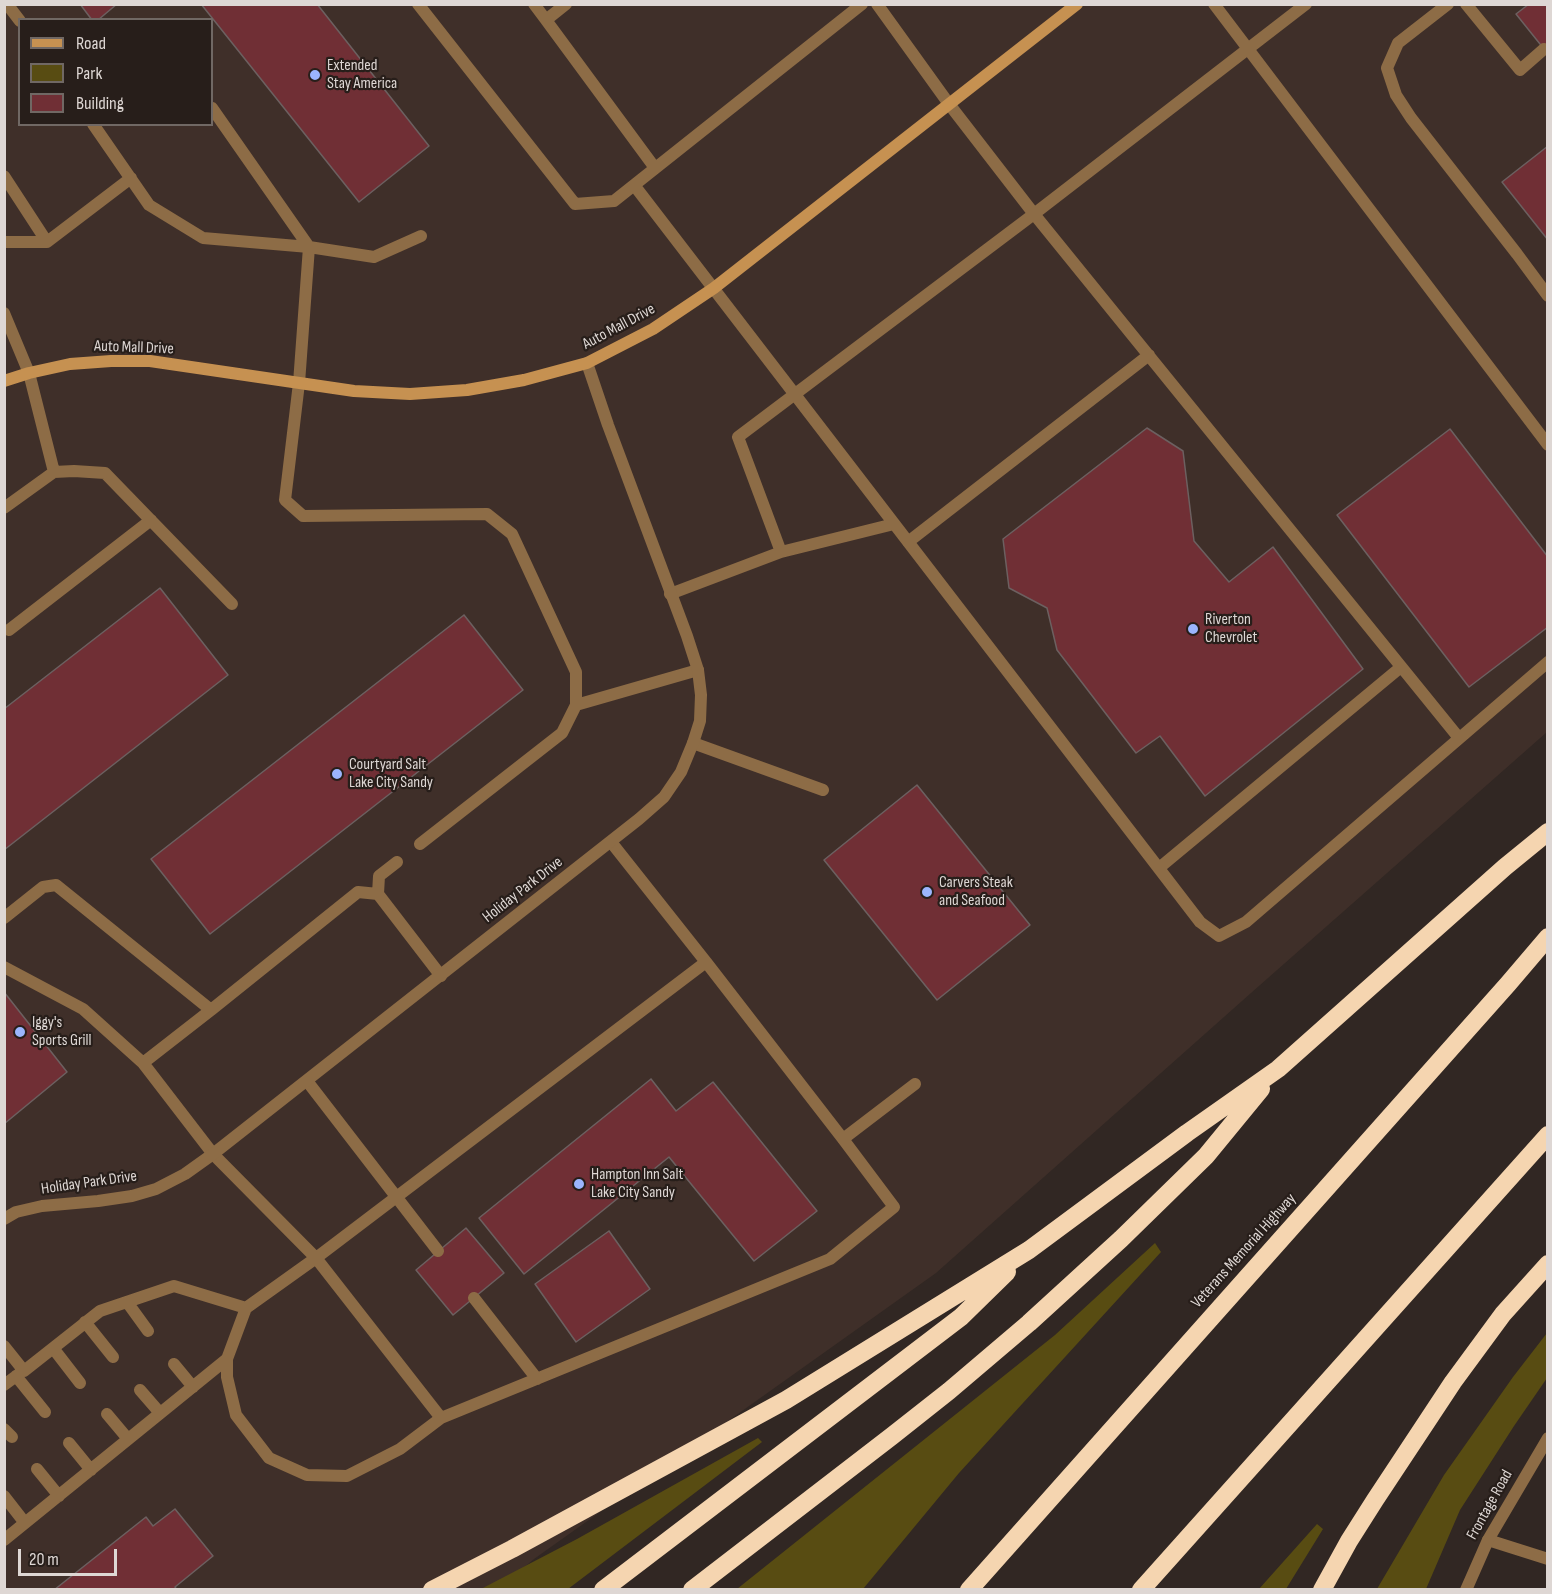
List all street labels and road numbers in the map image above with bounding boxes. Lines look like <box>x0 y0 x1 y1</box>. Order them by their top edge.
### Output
street label: Auto Mall Drive <box>579 300 659 354</box>
street label: Auto Mall Drive <box>94 337 174 359</box>
street label: Holiday Park Drive <box>479 853 567 927</box>
street label: Holiday Park Drive <box>40 1167 138 1199</box>
street label: Veterans Memorial Highway <box>1188 1190 1300 1312</box>
street label: Frontage Road <box>1463 1467 1517 1543</box>

